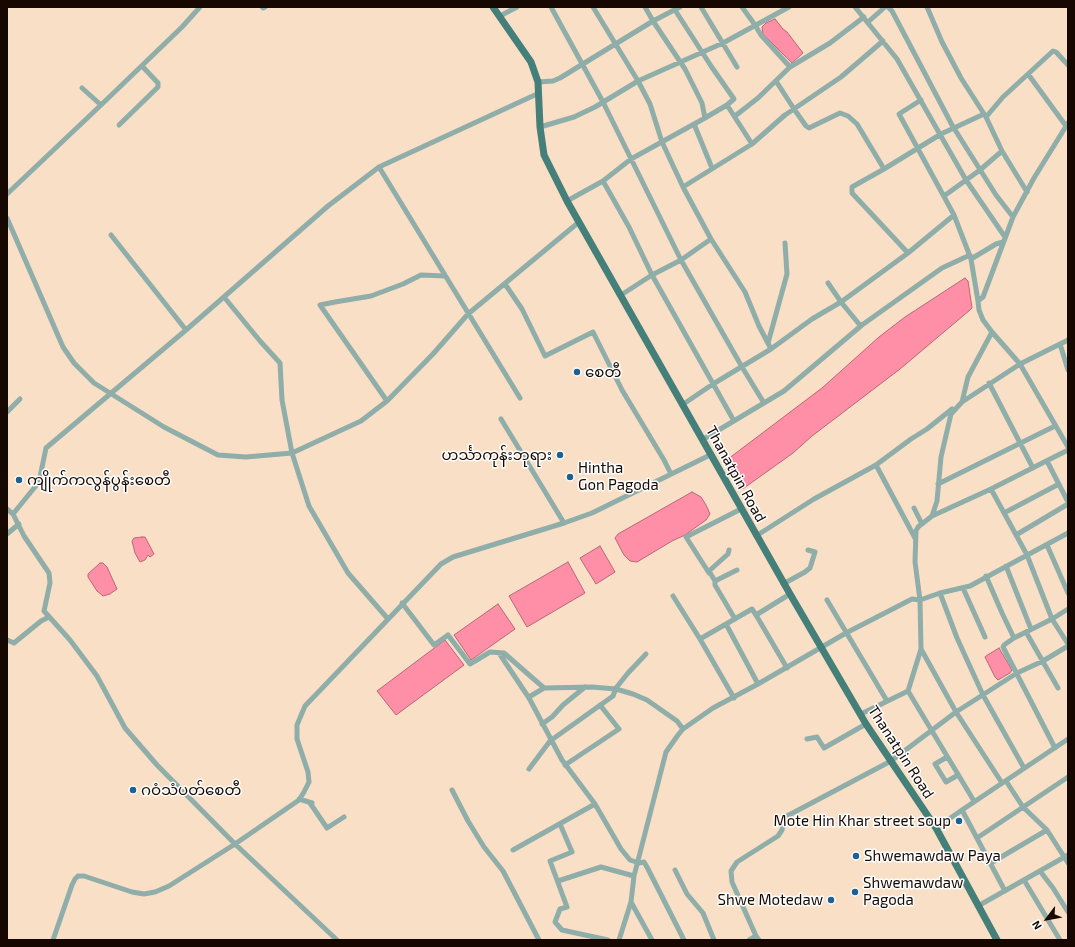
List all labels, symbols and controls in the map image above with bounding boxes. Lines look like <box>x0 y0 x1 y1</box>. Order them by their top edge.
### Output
place label: စေတီ <box>585 363 621 381</box>
marker: စေတီ <box>572 367 582 377</box>
street label: Thanatpin Road <box>702 423 770 525</box>
place label: ဟင်္သာကုန်းဘုရား <box>442 446 552 464</box>
marker: ဟင်္သာကုန်းဘုရား <box>555 450 565 460</box>
place label: Hintha Gon Pagoda <box>578 459 659 494</box>
place label: ကျိုက်ကလွန်ပွန်းစေတီ <box>27 471 171 489</box>
marker: Hintha Gon Pagoda <box>565 472 575 482</box>
marker: ကျိုက်ကလွန်ပွန်းစေတီ <box>14 475 24 485</box>
street label: Thanatpin Road <box>864 702 938 802</box>
place label: ဂဝံသံပတ်စေတီ <box>141 781 241 799</box>
marker: ဂဝံသံပတ်စေတီ <box>128 785 138 795</box>
place label: Mote Hin Khar street soup <box>774 812 951 830</box>
marker: Mote Hin Khar street soup <box>954 816 964 826</box>
place label: Shwemawdaw Paya <box>864 847 1001 865</box>
marker: Shwemawdaw Paya <box>851 851 861 861</box>
place label: Shwemawdaw Pagoda <box>863 874 963 909</box>
marker: Shwemawdaw Pagoda <box>850 887 860 897</box>
place label: Shwe Motedaw <box>718 891 823 909</box>
marker: Shwe Motedaw <box>826 895 836 905</box>
north arrow <box>1027 899 1067 939</box>
text: N <box>1029 919 1044 932</box>

